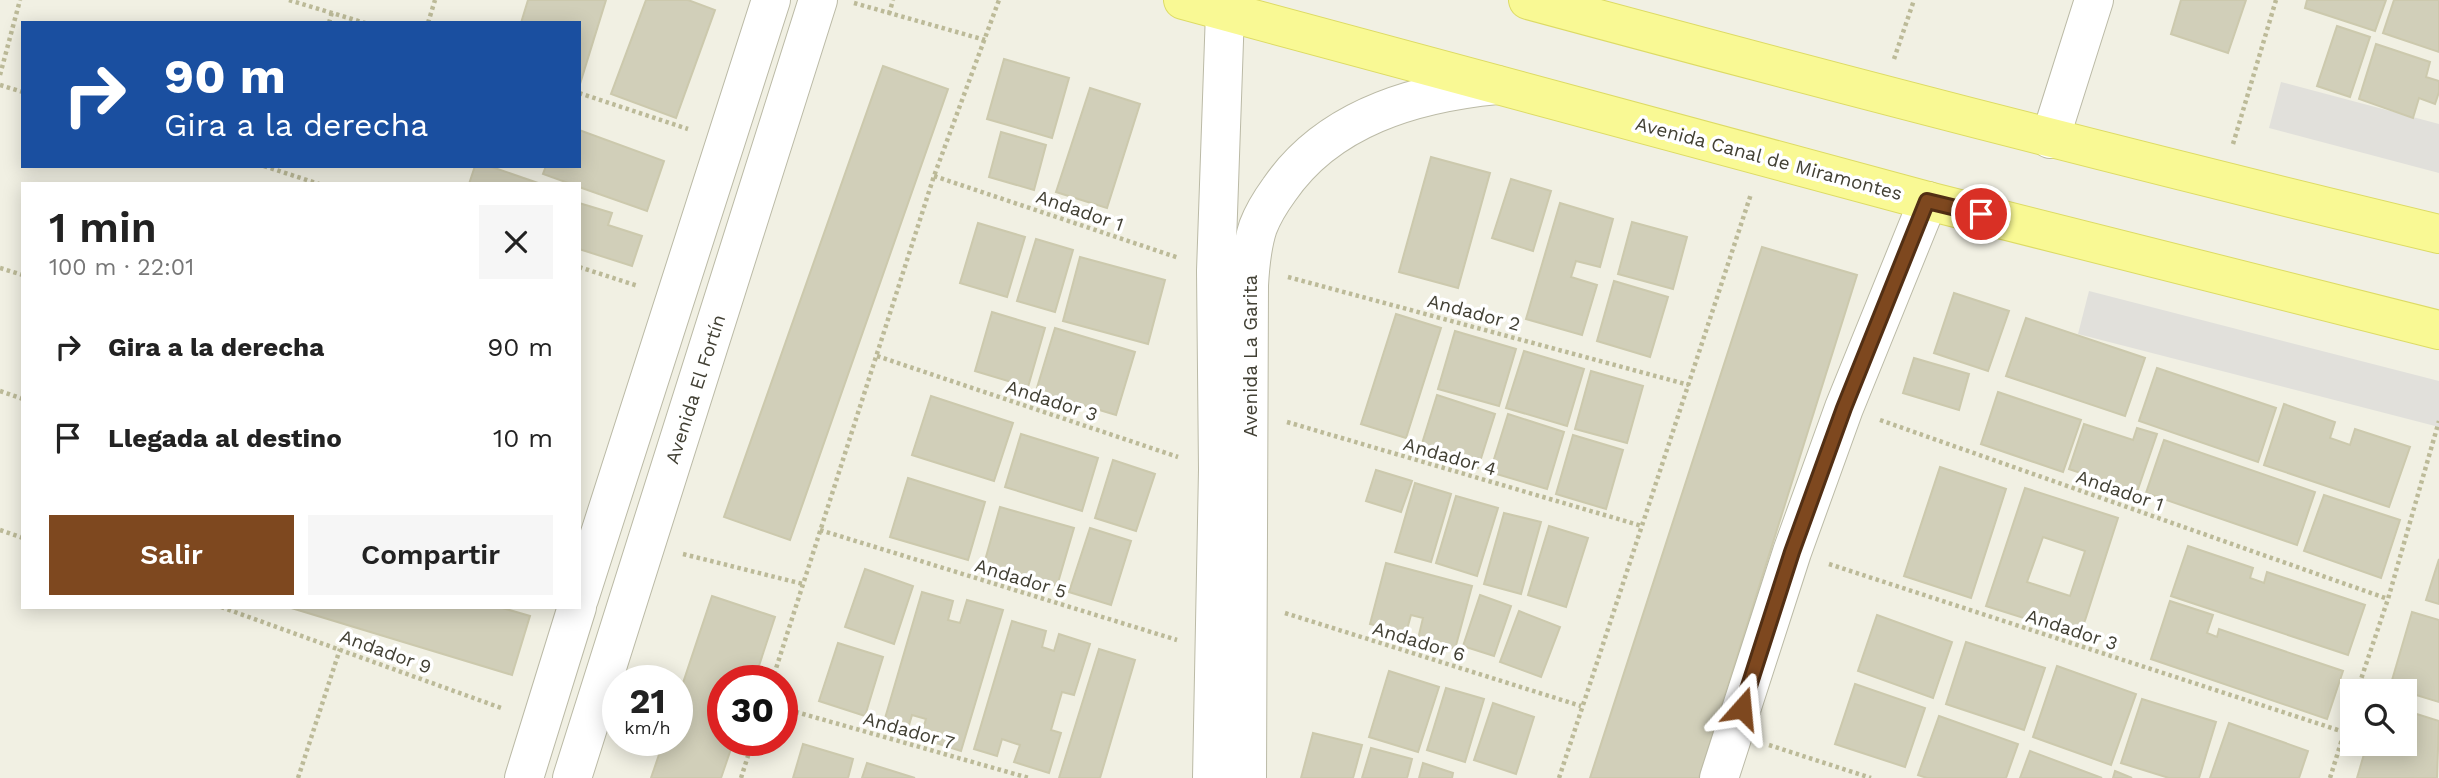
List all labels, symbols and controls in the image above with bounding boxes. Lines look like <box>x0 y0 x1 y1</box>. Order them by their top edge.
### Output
text: 90 m <box>164 47 286 105</box>
icon: right <box>49 49 140 140</box>
text: Gira a la derecha <box>164 106 428 144</box>
street label: Avenida Canal de Miramontes <box>1633 112 1905 205</box>
pin <box>1951 184 2011 244</box>
street label: Andador 1 <box>1033 185 1127 236</box>
icon: arrive <box>1962 195 2000 233</box>
text: 1 min <box>49 203 157 252</box>
button: close <box>479 205 553 279</box>
text: 100 m · 22:01 <box>49 254 194 281</box>
street label: Avenida La Garita <box>1239 275 1262 437</box>
street label: Andador 2 <box>1425 289 1523 336</box>
street label: Avenida El Fortín <box>660 311 731 467</box>
icon: right <box>49 328 87 366</box>
text: Gira a la derecha <box>108 332 324 362</box>
text: 90 m <box>487 332 553 362</box>
street label: Andador 3 <box>1003 375 1101 426</box>
icon: arrive <box>49 419 87 457</box>
text: Llegada al destino <box>108 423 342 453</box>
text: 10 m <box>493 423 553 453</box>
street label: Andador 4 <box>1401 432 1499 481</box>
street label: Andador 1 <box>2073 465 2167 516</box>
button: Salir <box>49 515 294 595</box>
button: Compartir <box>308 515 553 595</box>
street label: Andador 5 <box>972 554 1070 603</box>
street label: Andador 3 <box>2023 604 2121 655</box>
street label: Andador 6 <box>1370 616 1468 666</box>
street label: Andador 9 <box>337 624 435 679</box>
speed limit sign: 30 <box>707 665 798 756</box>
position arrow <box>1705 671 1779 745</box>
map controls <box>2340 679 2417 756</box>
button: search <box>2340 679 2417 756</box>
text: 21 <box>630 680 665 722</box>
street label: Andador 7 <box>861 706 957 754</box>
text: km/h <box>624 717 671 738</box>

